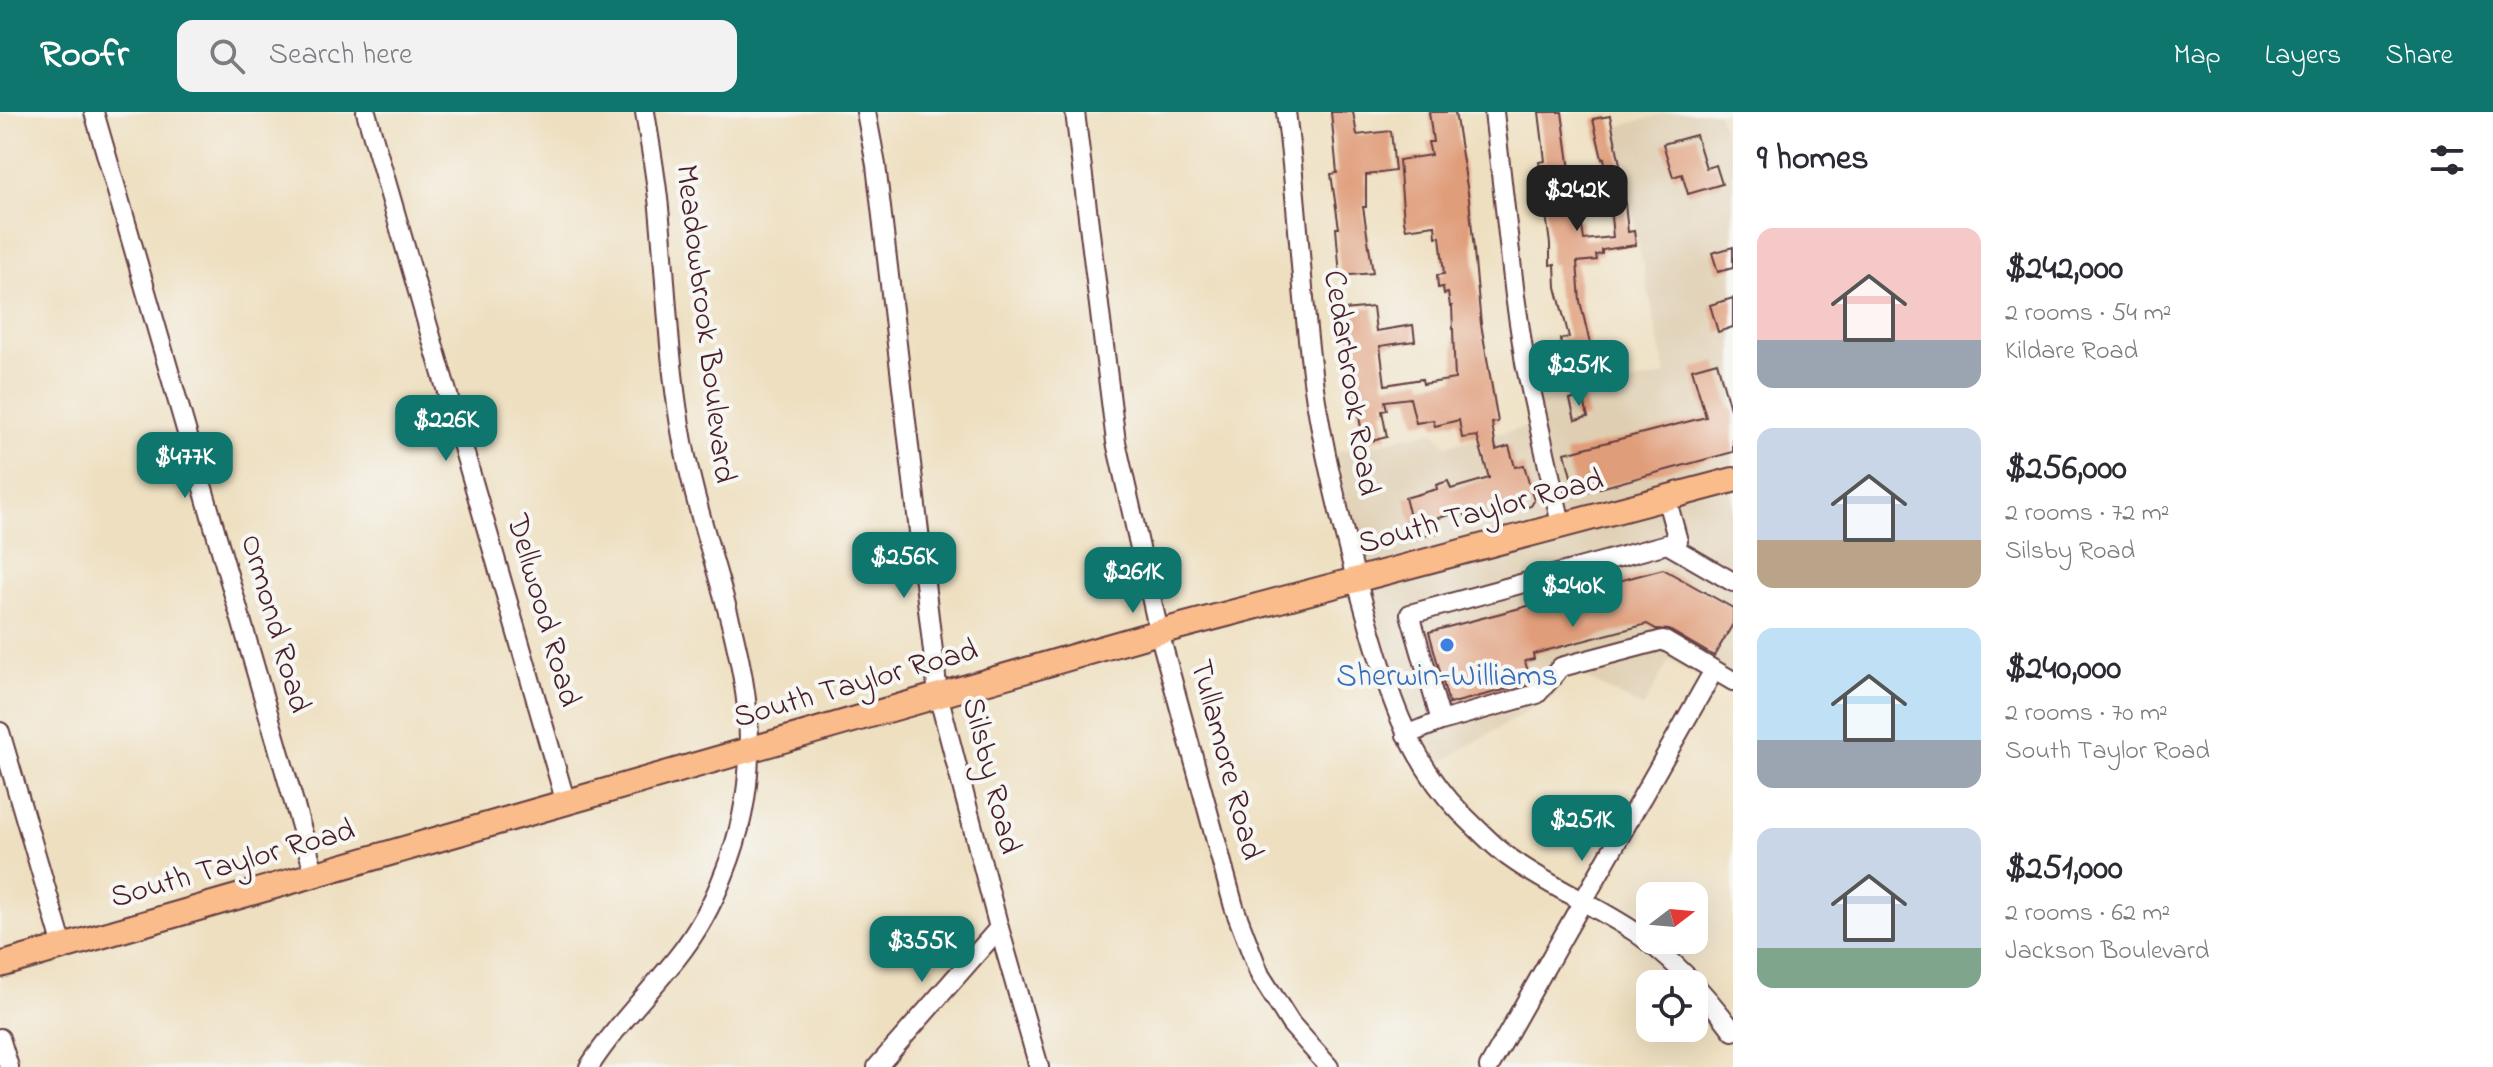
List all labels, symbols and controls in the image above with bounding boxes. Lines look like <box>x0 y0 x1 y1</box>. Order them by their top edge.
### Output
search box <box>177 20 737 92</box>
text: Roofr <box>40 28 129 84</box>
icon: search <box>205 34 249 78</box>
text: Search here <box>269 34 413 78</box>
text: Map <box>2173 36 2221 77</box>
text: Layers <box>2265 36 2341 77</box>
text: Share <box>2385 36 2453 77</box>
text: 9 homes <box>1757 135 1869 185</box>
icon: filters <box>2425 138 2469 182</box>
street label: Meadowbrook Boulevard <box>661 162 747 486</box>
pin: $242K <box>1521 165 1633 233</box>
text: $242K <box>1545 172 1609 210</box>
text: $242,000 <box>2005 245 2123 295</box>
icon: home <box>1821 260 1917 356</box>
street label: Cedarbrook Road <box>1309 267 1391 499</box>
text: 2 rooms · 54 m² <box>2005 295 2171 333</box>
text: Kildare Road <box>2005 333 2138 371</box>
pin: $251K <box>1523 340 1635 408</box>
text: $251K <box>1547 347 1611 385</box>
pin: $226K <box>390 395 502 463</box>
text: $226K <box>413 402 479 440</box>
pin: $477K <box>129 432 241 500</box>
text: $477K <box>155 439 215 477</box>
text: $256,000 <box>2005 445 2127 495</box>
street label: South Taylor Road <box>1353 458 1609 568</box>
icon: home <box>1821 460 1917 556</box>
text: 2 rooms · 72 m² <box>2005 495 2170 533</box>
street label: Dellwood Road <box>492 508 592 713</box>
street label: Ormond Road <box>226 529 322 719</box>
pin: $256K <box>848 532 960 600</box>
text: Silsby Road <box>2005 533 2135 571</box>
text: $256K <box>870 539 938 577</box>
pin: $261K <box>1077 547 1189 615</box>
text: $261K <box>1103 554 1163 592</box>
pin: $240K <box>1517 561 1629 629</box>
text: $240K <box>1541 568 1605 606</box>
street label: South Taylor Road <box>728 628 984 742</box>
marker: Sherwin-Williams <box>1438 636 1456 654</box>
text: $240,000 <box>2005 645 2121 695</box>
street label: Tullamore Road <box>1176 654 1274 866</box>
place label: Sherwin-Williams <box>1336 654 1558 701</box>
icon: home <box>1821 660 1917 756</box>
street label: Silsby Road <box>948 693 1032 859</box>
text: 2 rooms · 70 m² <box>2005 695 2168 733</box>
text: South Taylor Road <box>2005 733 2210 771</box>
pin: $251K <box>1526 795 1638 863</box>
text: $251K <box>1550 802 1614 840</box>
street label: South Taylor Road <box>105 808 361 922</box>
text: $251,000 <box>2005 845 2123 895</box>
icon: home <box>1821 860 1917 956</box>
north arrow <box>1636 882 1708 954</box>
map controls <box>1636 882 1708 1042</box>
text: 2 rooms · 62 m² <box>2005 895 2170 933</box>
pin: $355K <box>866 916 978 984</box>
text: $355K <box>888 923 956 961</box>
text: Jackson Boulevard <box>2005 933 2209 971</box>
button: locate <box>1636 970 1708 1042</box>

